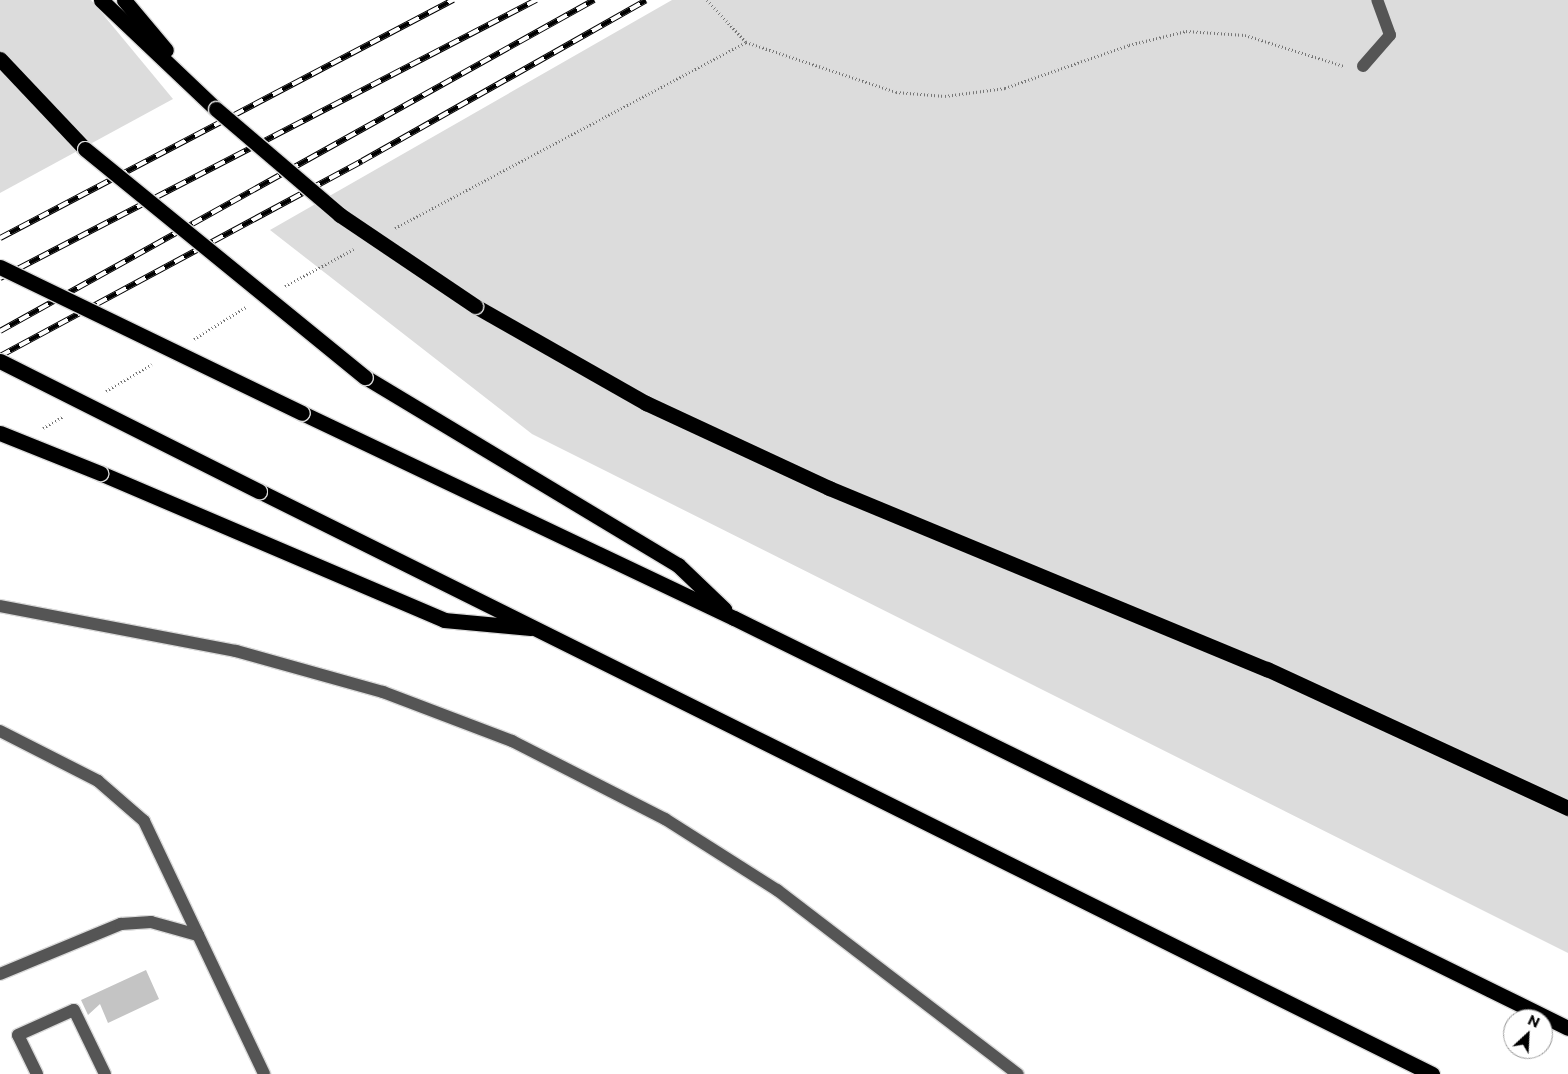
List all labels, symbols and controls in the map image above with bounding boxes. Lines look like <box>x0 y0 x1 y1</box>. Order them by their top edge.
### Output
north arrow <box>1503 1009 1553 1059</box>
text: N <box>1525 1011 1543 1032</box>

